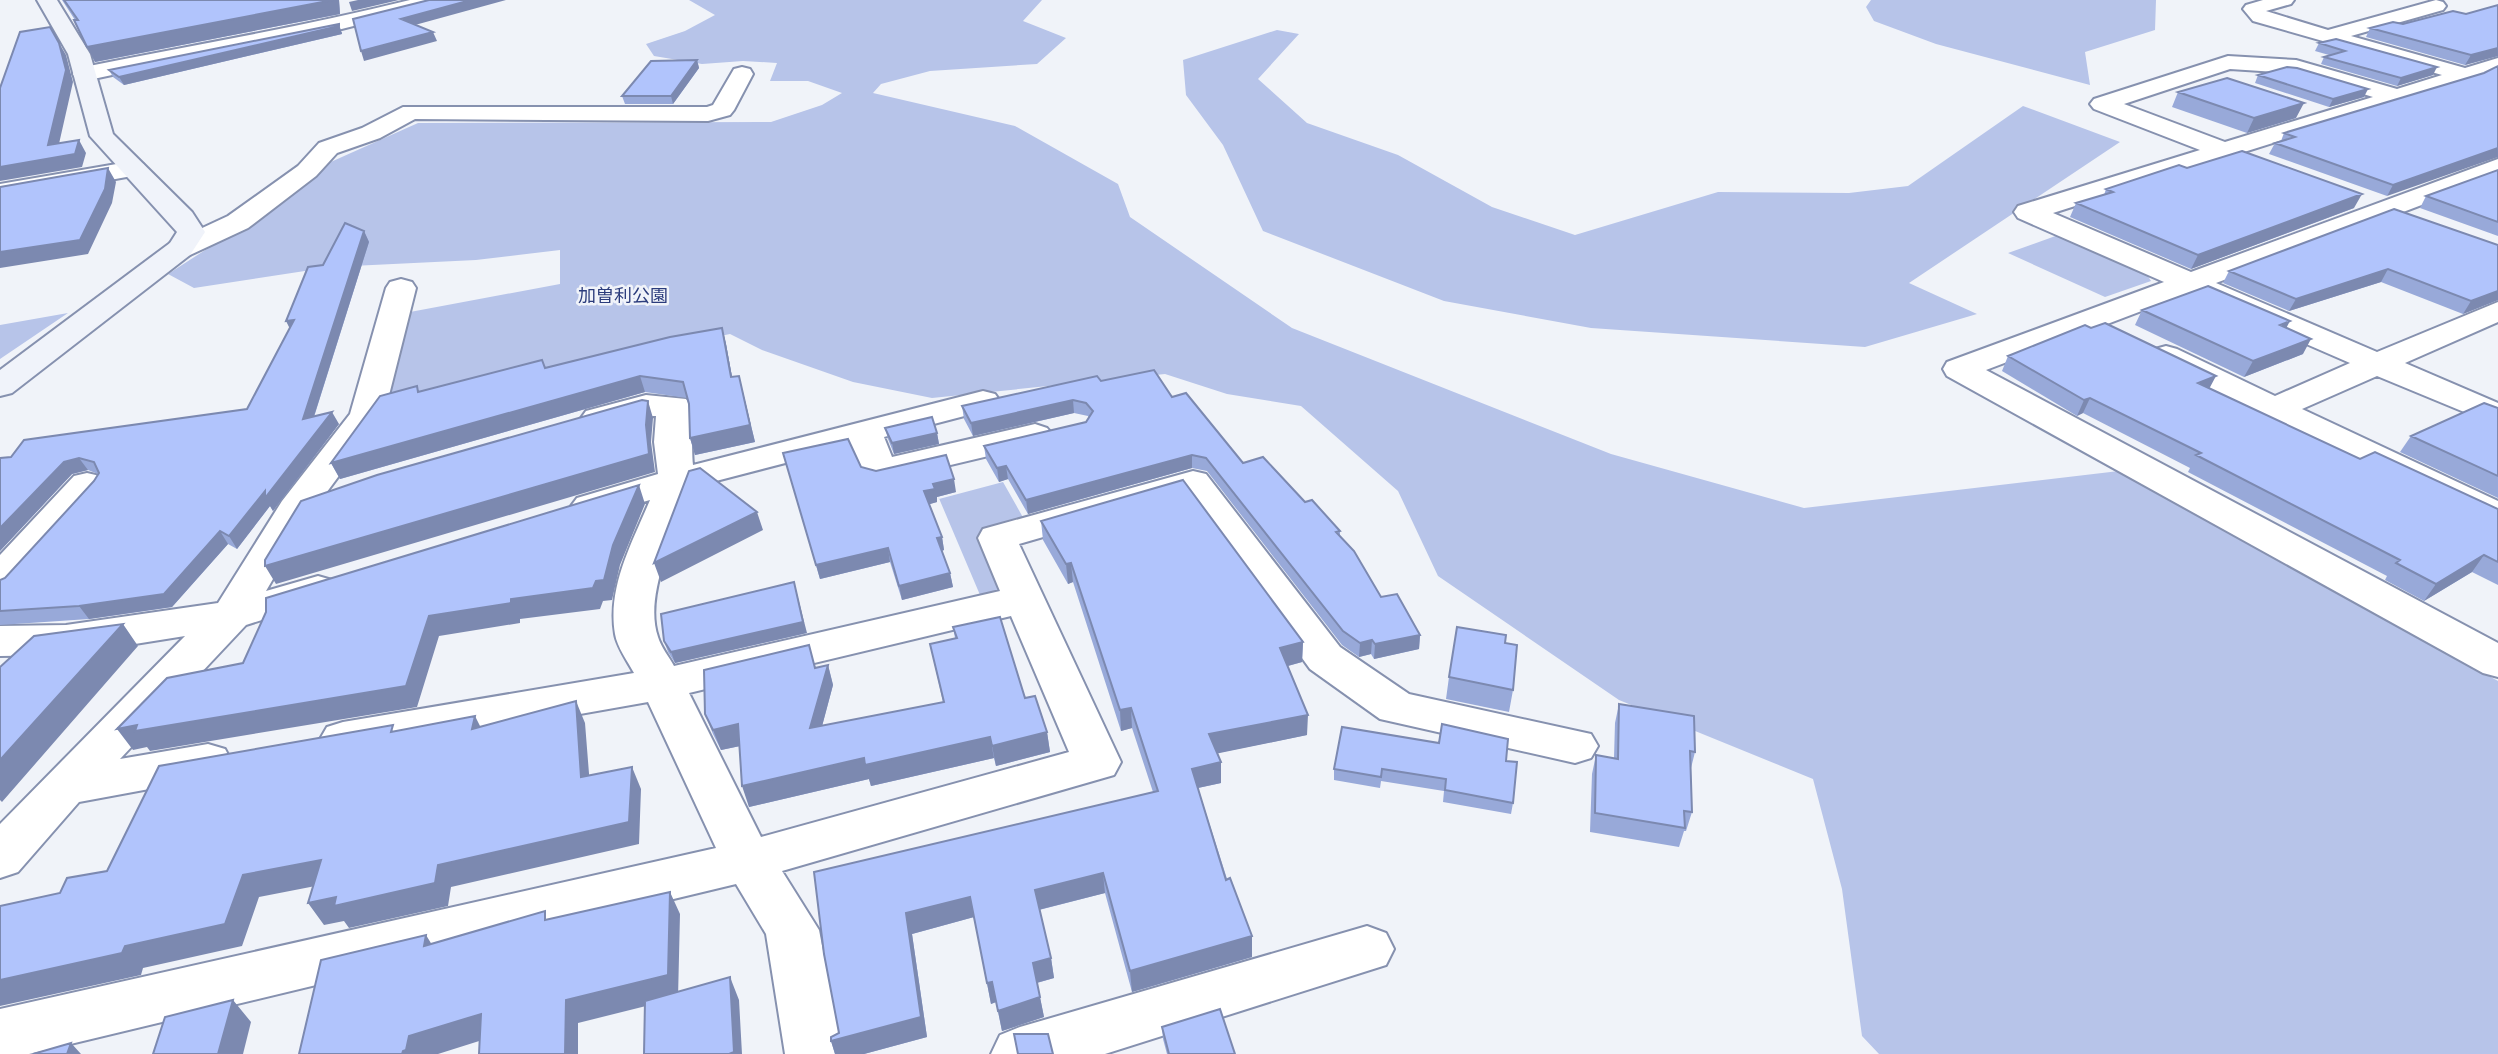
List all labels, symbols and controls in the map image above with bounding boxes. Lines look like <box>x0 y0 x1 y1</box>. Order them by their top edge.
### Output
park label: 加曽利公園 <box>578 286 668 306</box>

